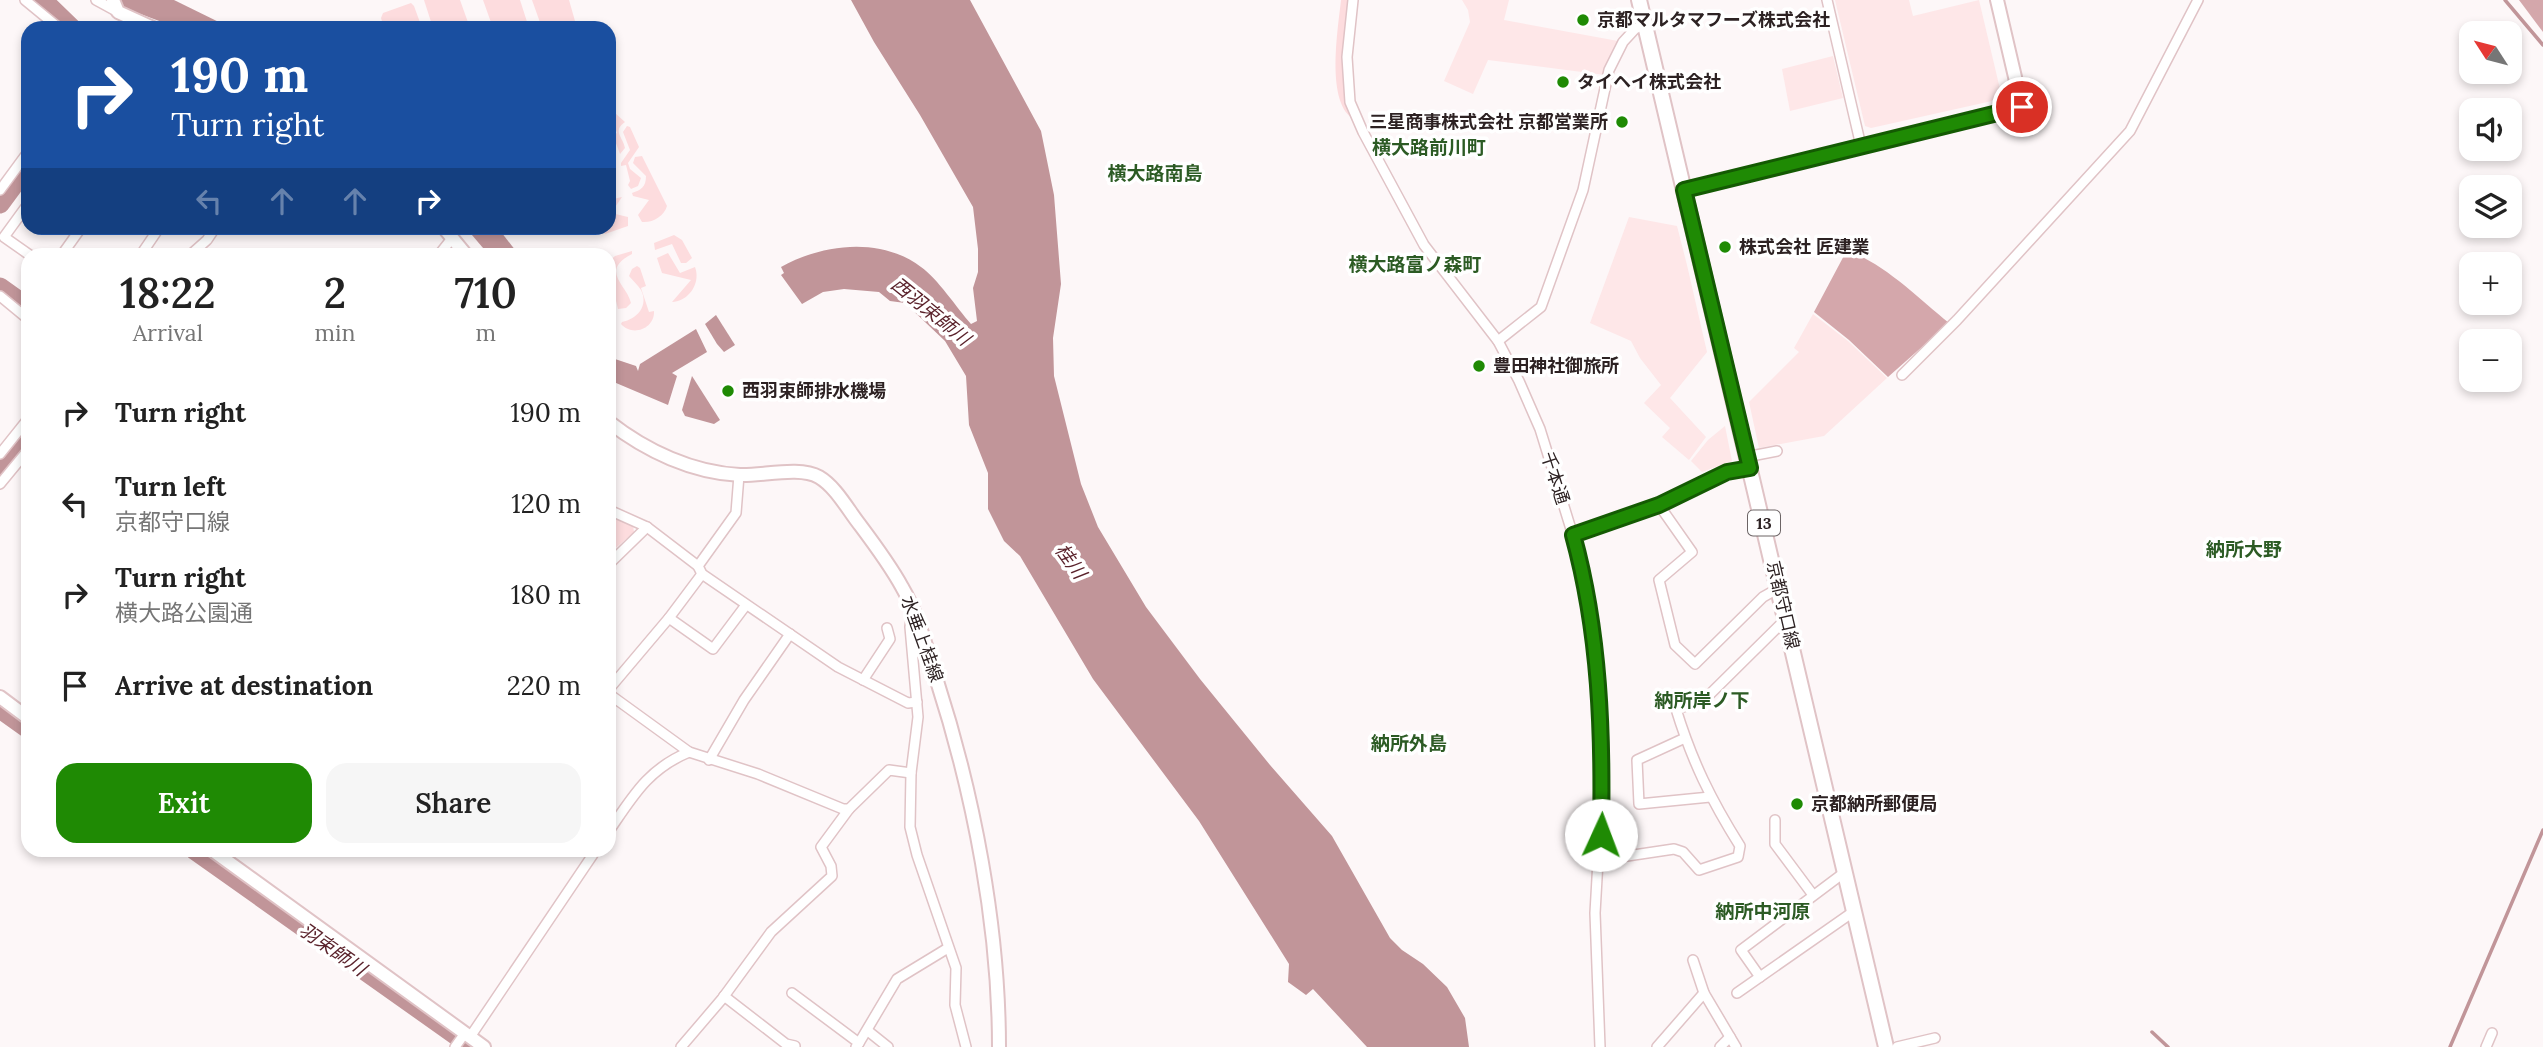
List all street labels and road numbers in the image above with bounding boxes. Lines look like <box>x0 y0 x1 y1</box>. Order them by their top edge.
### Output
street label: 千本通 <box>1536 449 1575 507</box>
road number: 13 <box>1748 510 1780 536</box>
street label: 京都守口線 <box>1762 558 1805 651</box>
street label: 水垂上桂線 <box>896 593 949 685</box>

